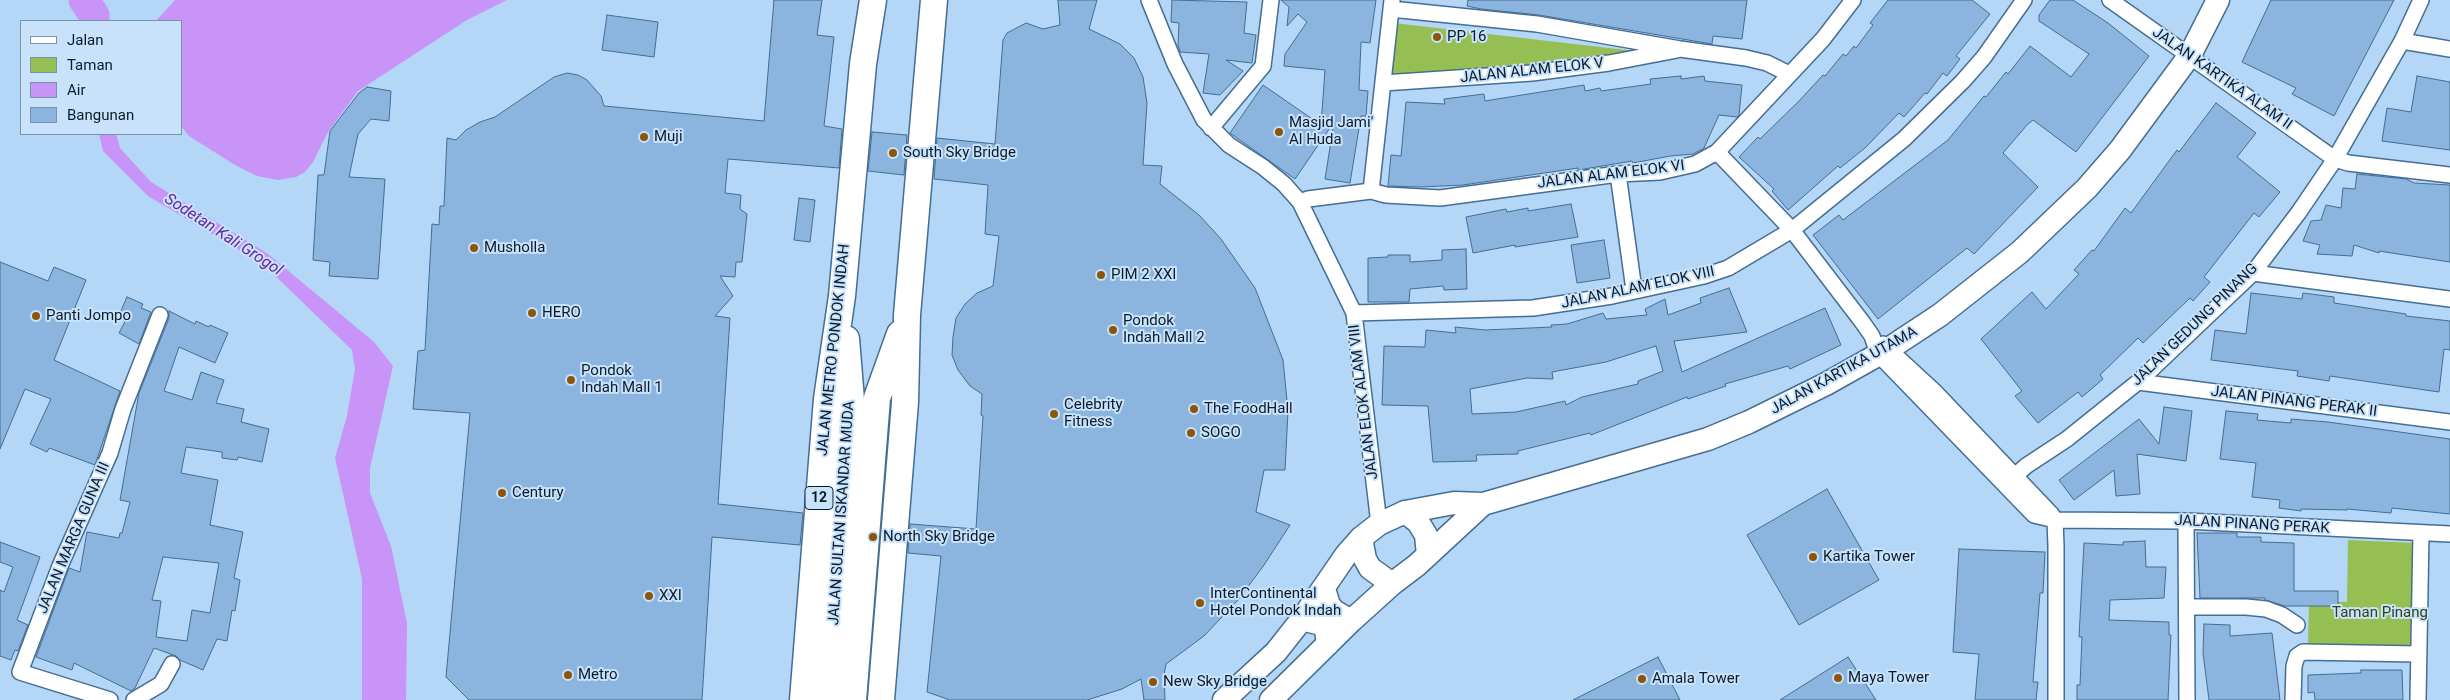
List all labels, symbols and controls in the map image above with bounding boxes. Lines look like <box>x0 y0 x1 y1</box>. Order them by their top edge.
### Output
legend <box>20 20 182 135</box>
street label: JALAN KARTIKA ALAM II <box>2148 24 2296 134</box>
place label: PP 16 <box>1447 28 1487 46</box>
text: Jalan <box>67 31 104 49</box>
marker: PP 16 <box>1431 31 1443 43</box>
street label: JALAN ALAM ELOK V <box>1459 55 1605 87</box>
text: Taman <box>67 56 113 74</box>
text: Air <box>67 81 86 99</box>
text: Bangunan <box>67 106 134 124</box>
place label: Masjid Jami' Al Huda <box>1289 114 1373 149</box>
marker: Masjid Jami' Al Huda <box>1273 126 1285 138</box>
place label: Muji <box>654 128 683 146</box>
marker: Muji <box>638 131 650 143</box>
place label: South Sky Bridge <box>903 144 1016 162</box>
marker: South Sky Bridge <box>887 147 899 159</box>
street label: JALAN ALAM ELOK VI <box>1536 157 1686 193</box>
water label: Sodetan Kali Grogol <box>160 190 286 280</box>
place label: Musholla <box>484 239 545 257</box>
marker: Musholla <box>468 242 480 254</box>
street label: JALAN METRO PONDOK INDAH <box>814 243 854 457</box>
street label: JALAN GEDUNG PINANG <box>2128 260 2262 390</box>
street label: JALAN ALAM ELOK VIII <box>1560 263 1716 313</box>
place label: PIM 2 XXI <box>1111 266 1176 284</box>
marker: PIM 2 XXI <box>1095 269 1107 281</box>
place label: HERO <box>542 304 581 322</box>
place label: Panti Jompo <box>46 307 131 325</box>
marker: HERO <box>526 307 538 319</box>
marker: Panti Jompo <box>30 310 42 322</box>
place label: Pondok Indah Mall 2 <box>1123 312 1205 347</box>
street label: JALAN ELOK ALAM VIII <box>1346 323 1382 481</box>
street label: JALAN KARTIKA UTAMA <box>1767 323 1921 419</box>
marker: Pondok Indah Mall 2 <box>1107 324 1119 336</box>
place label: Pondok Indah Mall 1 <box>581 362 663 397</box>
marker: Pondok Indah Mall 1 <box>565 374 577 386</box>
street label: JALAN PINANG PERAK II <box>2210 383 2378 421</box>
place label: Celebrity Fitness <box>1064 396 1122 431</box>
street label: JALAN SULTAN ISKANDAR MUDA <box>825 400 859 626</box>
place label: The FoodHall <box>1204 400 1293 418</box>
marker: The FoodHall <box>1188 403 1200 415</box>
marker: Celebrity Fitness <box>1048 408 1060 420</box>
place label: SOGO <box>1201 424 1241 442</box>
marker: SOGO <box>1185 427 1197 439</box>
street label: JALAN MARGA GUNA III <box>34 460 114 616</box>
place label: Century <box>512 484 563 502</box>
road number: 12 <box>805 486 833 509</box>
marker: Century <box>496 487 508 499</box>
street label: JALAN PINANG PERAK <box>2174 512 2330 538</box>
place label: North Sky Bridge <box>883 528 995 546</box>
marker: North Sky Bridge <box>867 531 879 543</box>
place label: Kartika Tower <box>1823 548 1915 566</box>
marker: Kartika Tower <box>1807 551 1819 563</box>
place label: InterContinental Hotel Pondok Indah <box>1210 585 1341 620</box>
place label: XXI <box>659 587 682 605</box>
marker: XXI <box>643 590 655 602</box>
marker: InterContinental Hotel Pondok Indah <box>1194 597 1206 609</box>
park label: Taman Pinang <box>2332 604 2428 622</box>
place label: Metro <box>578 666 617 684</box>
marker: Metro <box>562 669 574 681</box>
place label: Maya Tower <box>1848 669 1929 687</box>
place label: Amala Tower <box>1652 670 1740 688</box>
marker: Maya Tower <box>1832 672 1844 684</box>
place label: New Sky Bridge <box>1163 673 1267 691</box>
marker: Amala Tower <box>1636 673 1648 685</box>
marker: New Sky Bridge <box>1147 676 1159 688</box>

